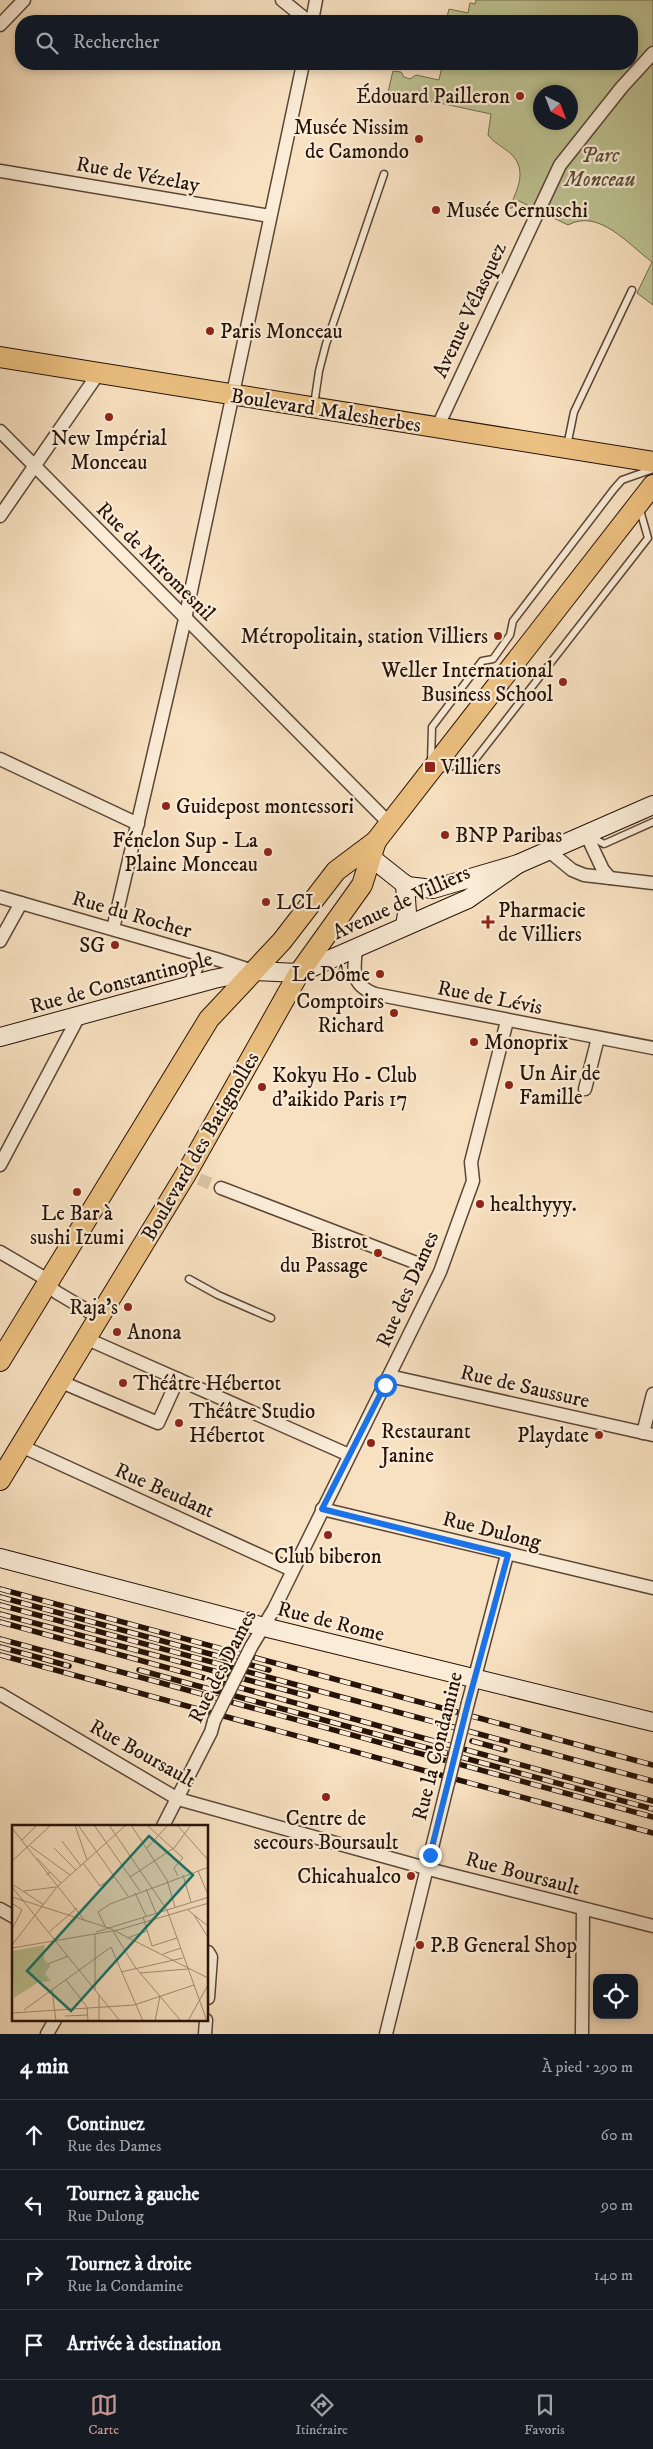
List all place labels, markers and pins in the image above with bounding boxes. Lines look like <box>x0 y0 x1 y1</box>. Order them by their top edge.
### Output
place label: Édouard Pailleron <box>356 83 510 110</box>
marker: Édouard Pailleron <box>514 90 526 102</box>
place label: Musée Nissim de Camondo <box>294 115 409 165</box>
marker: Musée Nissim de Camondo <box>413 133 425 145</box>
place label: Musée Cernuschi <box>446 198 588 224</box>
marker: Musée Cernuschi <box>430 204 442 216</box>
place label: Paris Monceau <box>220 319 343 345</box>
marker: Paris Monceau <box>204 325 216 337</box>
marker: New Impérial Monceau <box>103 411 115 423</box>
place label: New Impérial Monceau <box>51 426 167 476</box>
place label: Métropolitain, station Villiers <box>241 624 488 650</box>
marker: Métropolitain, station Villiers <box>492 630 504 642</box>
place label: Weller International Business School <box>380 658 554 708</box>
marker: Weller International Business School <box>557 676 569 688</box>
place label: Villiers <box>440 755 501 781</box>
marker: Villiers <box>423 760 437 774</box>
place label: Guidepost montessori <box>176 794 354 820</box>
marker: Guidepost montessori <box>160 800 172 812</box>
place label: BNP Paribas <box>455 823 562 849</box>
place label: Fénelon Sup - La Plaine Monceau <box>112 828 258 878</box>
marker: BNP Paribas <box>439 829 451 841</box>
marker: Fénelon Sup - La Plaine Monceau <box>262 846 274 858</box>
place label: LCL <box>276 890 320 916</box>
marker: LCL <box>260 896 272 908</box>
place label: Pharmacie de Villiers <box>498 898 586 948</box>
marker: Pharmacie de Villiers <box>482 916 494 928</box>
place label: SG <box>79 933 105 959</box>
marker: SG <box>109 939 121 951</box>
place label: Le Dôme <box>291 962 370 988</box>
marker: Le Dôme <box>374 968 386 980</box>
place label: Comptoirs Richard <box>296 989 385 1039</box>
marker: Comptoirs Richard <box>388 1007 400 1019</box>
place label: Monoprix <box>484 1030 568 1056</box>
marker: Monoprix <box>468 1036 480 1048</box>
place label: Un Air de Famille <box>519 1061 601 1111</box>
place label: Kokyu Ho - Club d'aikido Paris 17 <box>272 1063 417 1113</box>
marker: Un Air de Famille <box>503 1079 515 1091</box>
marker: Kokyu Ho - Club d'aikido Paris 17 <box>256 1081 268 1093</box>
marker: Le Bar à sushi Izumi <box>71 1186 83 1198</box>
place label: healthyyy. <box>490 1192 577 1218</box>
marker: healthyyy. <box>474 1198 486 1210</box>
place label: Le Bar à sushi Izumi <box>30 1201 124 1251</box>
place label: Bistrot du Passage <box>280 1229 368 1279</box>
marker: Bistrot du Passage <box>372 1247 384 1259</box>
place label: Raja's <box>69 1295 118 1321</box>
marker: Raja's <box>122 1301 134 1313</box>
place label: Anona <box>127 1320 181 1346</box>
marker: Anona <box>111 1326 123 1338</box>
place label: Théâtre Hébertot <box>133 1371 282 1397</box>
marker: Théâtre Hébertot <box>117 1377 129 1389</box>
place label: Théâtre Studio Hébertot <box>189 1399 315 1449</box>
marker: Théâtre Studio Hébertot <box>173 1417 185 1429</box>
place label: Restaurant Janine <box>379 1419 471 1469</box>
place label: Playdate <box>517 1423 589 1449</box>
marker: Playdate <box>593 1429 605 1441</box>
marker: Restaurant Janine <box>365 1437 377 1449</box>
marker: Club biberon <box>322 1529 334 1541</box>
place label: Club biberon <box>274 1544 382 1570</box>
marker: Centre de secours Boursault <box>320 1791 332 1803</box>
place label: Centre de secours Boursault <box>254 1806 399 1856</box>
place label: Chicahualco <box>297 1864 401 1890</box>
marker: Chicahualco <box>405 1870 417 1882</box>
place label: P.B General Shop <box>430 1933 577 1959</box>
marker: P.B General Shop <box>414 1939 426 1951</box>

